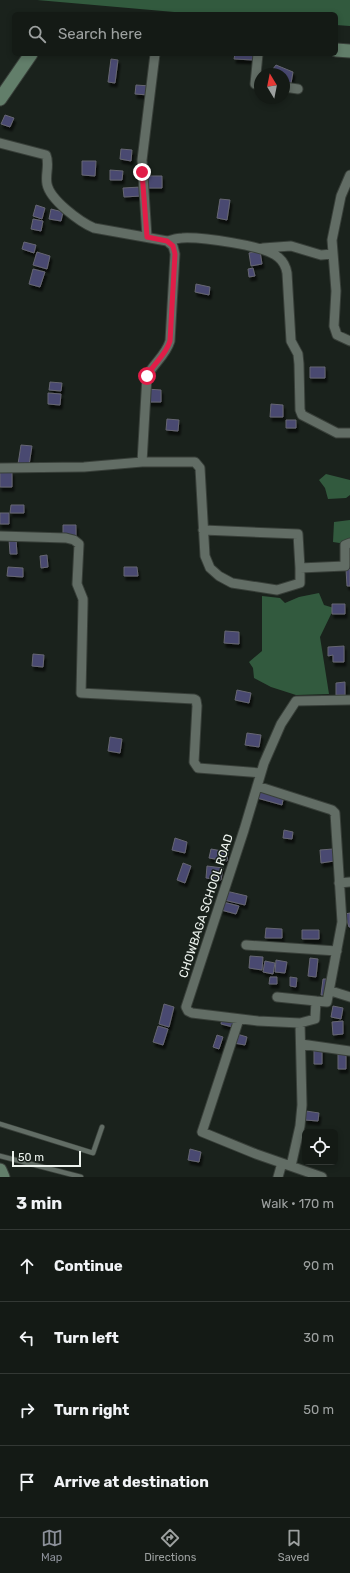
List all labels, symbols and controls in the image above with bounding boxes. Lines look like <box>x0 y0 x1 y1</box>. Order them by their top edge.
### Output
search box <box>12 12 338 56</box>
icon: search <box>26 23 48 45</box>
text: Search here <box>58 25 142 43</box>
north arrow <box>254 68 290 104</box>
route end <box>133 163 151 181</box>
route start <box>138 367 156 385</box>
street label: CHOWBAGA SCHOOL ROAD <box>176 832 236 980</box>
map controls <box>302 1129 338 1165</box>
button: locate <box>302 1129 338 1165</box>
scale bar <box>12 1149 81 1168</box>
text: 50 m <box>18 1151 44 1164</box>
text: 3 min <box>16 1193 62 1213</box>
text: Walk · 170 m <box>261 1196 334 1211</box>
icon: ahead <box>16 1255 38 1277</box>
text: Continue <box>54 1257 123 1275</box>
text: 90 m <box>303 1258 334 1273</box>
icon: left <box>16 1327 38 1349</box>
text: Turn left <box>54 1329 119 1347</box>
text: 30 m <box>303 1330 334 1345</box>
icon: right <box>16 1399 38 1421</box>
text: Turn right <box>54 1401 129 1419</box>
text: 50 m <box>303 1402 334 1417</box>
icon: arrive <box>16 1471 38 1493</box>
text: Arrive at destination <box>54 1473 209 1491</box>
tab: Map <box>41 1527 63 1564</box>
tab: Directions <box>144 1527 196 1564</box>
tab: Saved <box>278 1527 309 1564</box>

